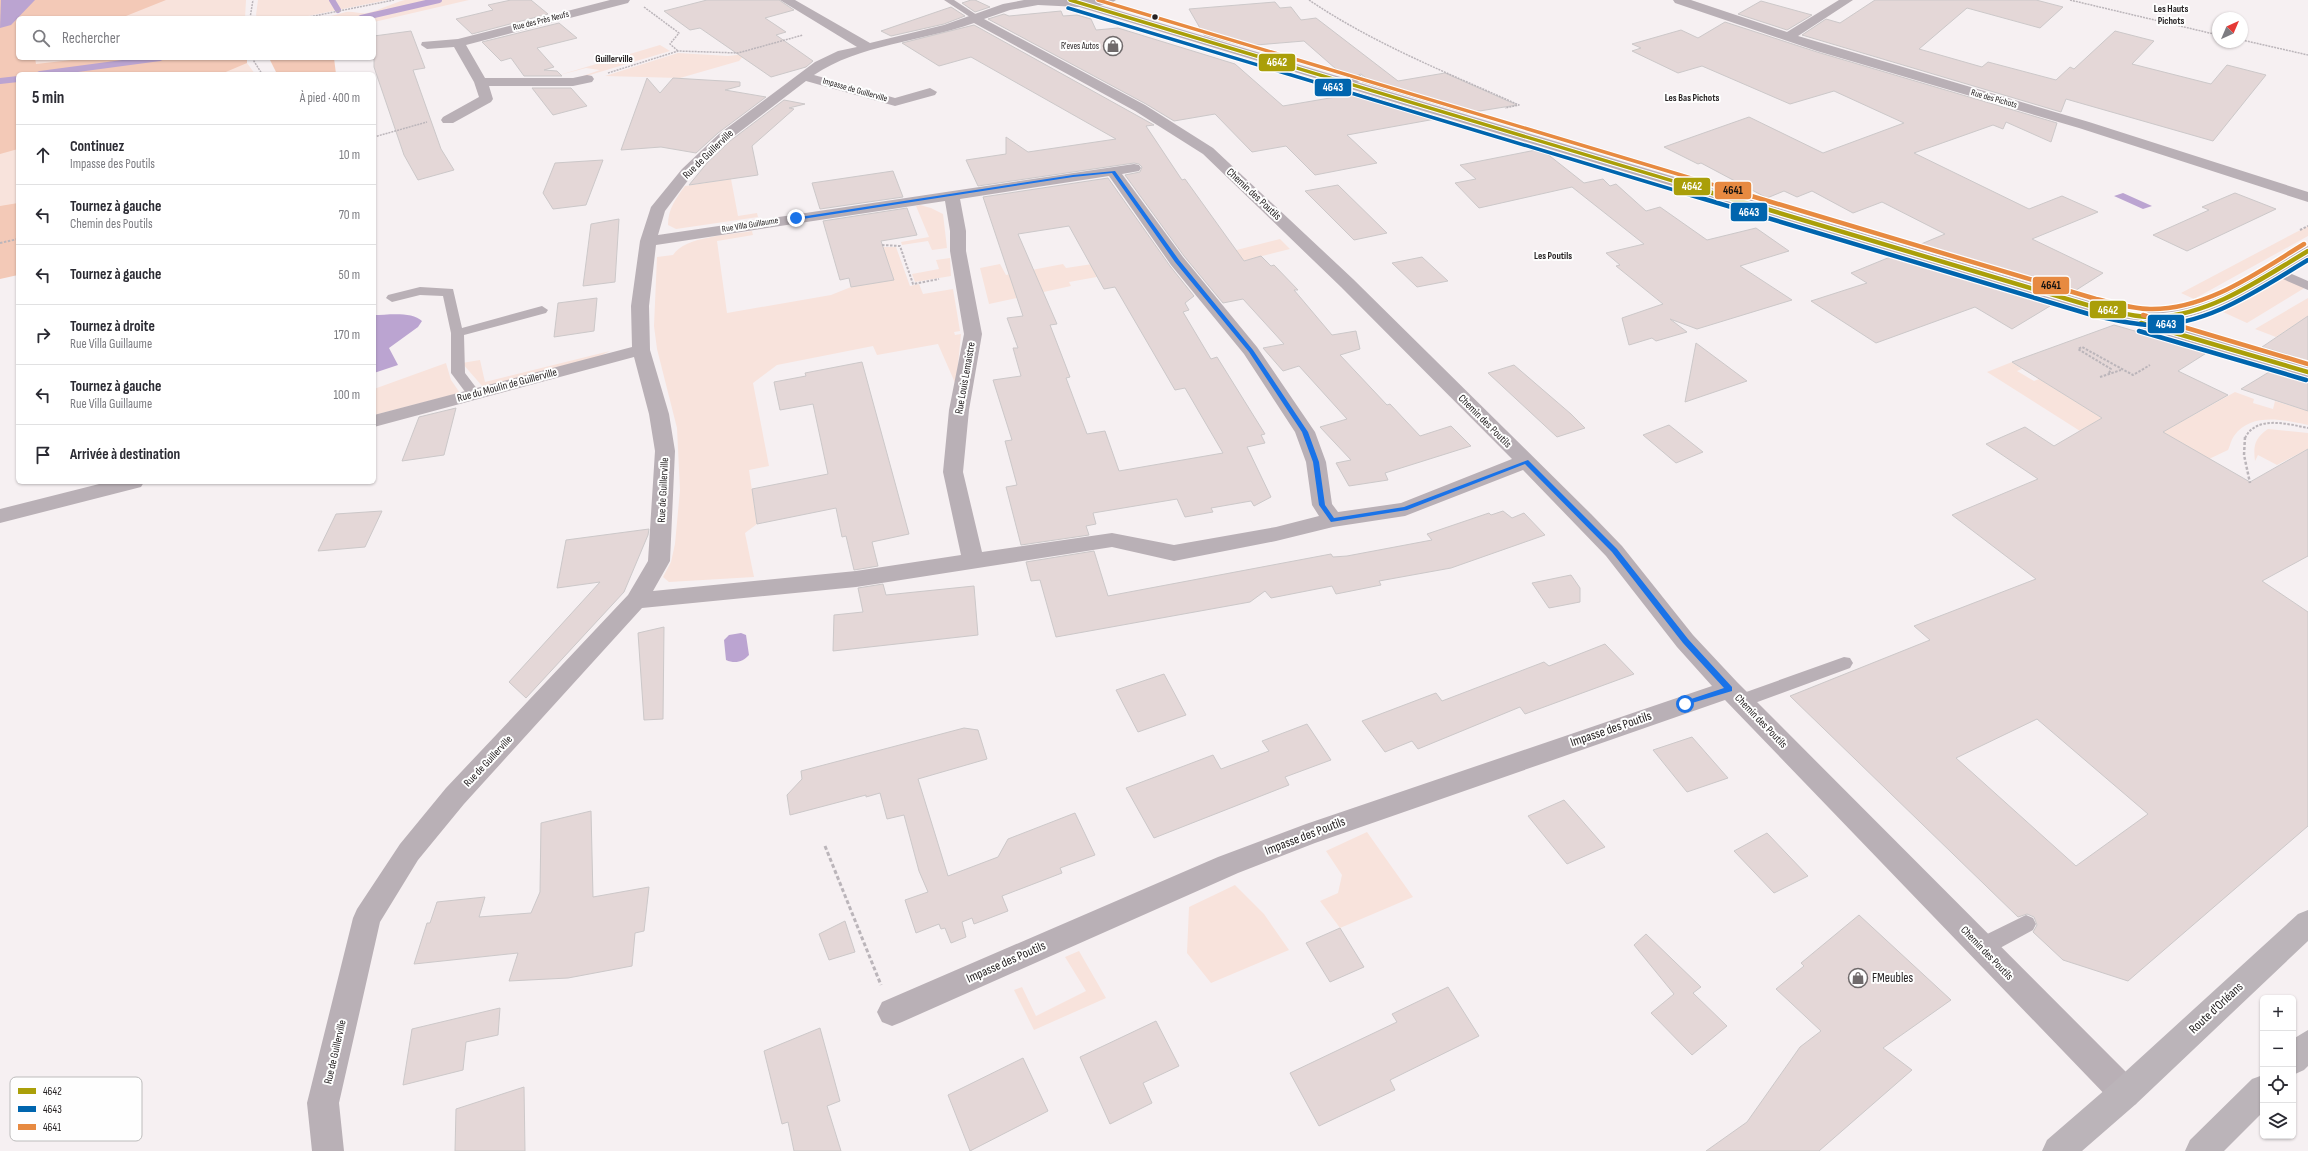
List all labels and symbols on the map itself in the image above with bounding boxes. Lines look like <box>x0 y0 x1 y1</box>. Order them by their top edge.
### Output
district label: Les Hauts Pichots <box>2154 3 2188 27</box>
street label: Rue des Près Neufs <box>512 9 570 33</box>
unlabelled marker <box>1150 12 1160 22</box>
north arrow <box>2212 12 2248 48</box>
shop icon: R'eves Autos <box>1102 35 1124 57</box>
place label: R'eves Autos <box>1061 41 1099 52</box>
district label: Guillerville <box>595 53 633 65</box>
line badge: 4642 <box>1258 53 1296 72</box>
text: 4642 <box>1267 56 1287 69</box>
street label: Impasse de Guillerville <box>821 76 889 105</box>
line badge: 4643 <box>1314 78 1352 97</box>
text: 4643 <box>1323 81 1343 94</box>
street label: Rue des Pichots <box>1970 87 2018 111</box>
district label: Les Bas Pichots <box>1665 92 1719 104</box>
street label: Rue de Guillerville <box>680 127 736 181</box>
street label: Chemin des Poutils <box>1224 165 1284 223</box>
line badge: 4642 <box>1673 177 1711 196</box>
text: 4642 <box>1682 180 1702 193</box>
line badge: 4641 <box>1714 181 1752 200</box>
text: 4641 <box>1723 184 1744 197</box>
line badge: 4643 <box>1730 202 1768 222</box>
text: 4643 <box>1739 206 1759 219</box>
route end <box>787 209 805 227</box>
street label: Rue Villa Guillaume <box>721 215 779 235</box>
district label: Les Poutils <box>1534 250 1572 262</box>
line badge: 4641 <box>2032 276 2070 295</box>
text: 4641 <box>2041 279 2062 292</box>
line badge: 4642 <box>2089 300 2127 319</box>
text: 4642 <box>2098 304 2118 317</box>
line badge: 4643 <box>2147 314 2185 334</box>
text: 4643 <box>2156 318 2176 331</box>
street label: Rue Louis Lemaistre <box>952 341 978 415</box>
street label: Rue du Moulin de Guillerville <box>456 365 558 405</box>
street label: Chemin des Poutils <box>1456 392 1514 450</box>
street label: Rue de Guillerville <box>655 457 671 523</box>
street label: Chemin des Poutils <box>1732 691 1790 751</box>
route start <box>1676 695 1694 713</box>
street label: Impasse des Poutils <box>1568 707 1654 750</box>
street label: Rue de Guillerville <box>461 733 515 789</box>
street label: Impasse des Poutils <box>1262 813 1348 859</box>
street label: Chemin des Poutils <box>1958 923 2016 983</box>
street label: Impasse des Poutils <box>964 937 1048 987</box>
shop icon: FMeubles <box>1847 967 1869 989</box>
place label: FMeubles <box>1872 970 1914 986</box>
street label: Route d'Orléans <box>2186 979 2247 1037</box>
street label: Rue de Guillerville <box>321 1019 349 1085</box>
legend <box>10 1077 142 1141</box>
text: 4642 <box>43 1085 62 1098</box>
text: 4643 <box>43 1103 62 1116</box>
text: 4641 <box>43 1121 61 1134</box>

